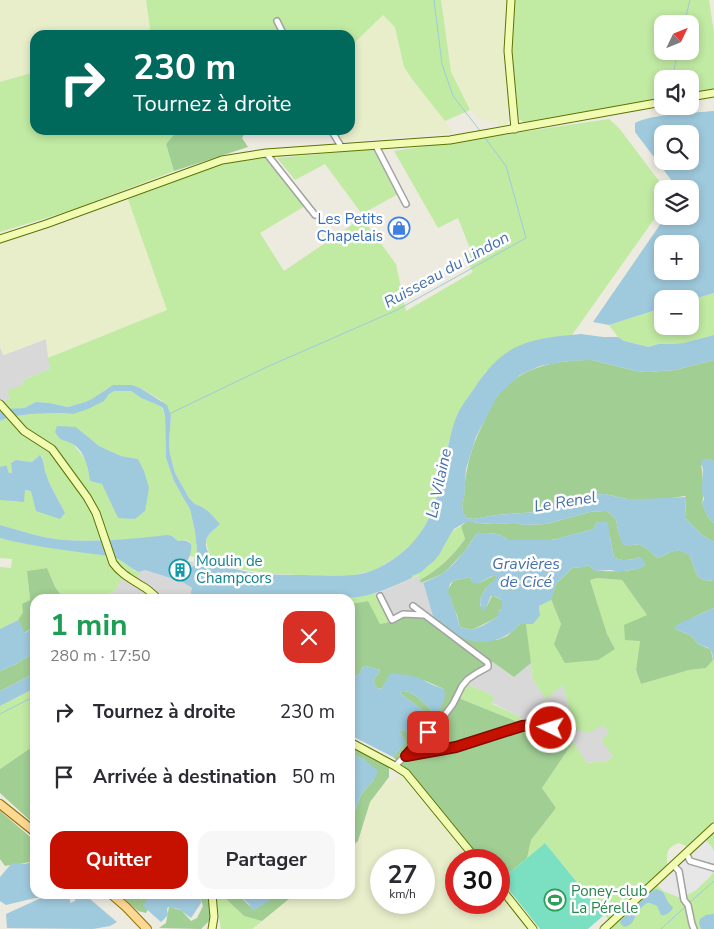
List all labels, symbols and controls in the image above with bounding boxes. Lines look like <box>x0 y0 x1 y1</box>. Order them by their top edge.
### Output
north arrow <box>654 15 699 60</box>
map controls <box>654 15 699 335</box>
text: 230 m <box>133 44 236 91</box>
icon: right <box>50 50 115 115</box>
button: sound <box>654 70 699 115</box>
text: Tournez à droite <box>133 89 292 119</box>
button: search <box>654 125 699 170</box>
button: layers <box>654 180 699 225</box>
place label: Les Petits Chapelais <box>317 209 383 246</box>
shop icon: Les Petits Chapelais <box>387 216 411 240</box>
water label: Ruisseau du Lindon <box>380 226 513 313</box>
button: + <box>654 235 699 280</box>
button: − <box>654 290 699 335</box>
water label: La Vilaine <box>421 446 457 520</box>
water label: Le Renel <box>533 486 598 518</box>
place label: Moulin de Champcors <box>196 551 272 588</box>
water label: Gravières de Cicé <box>492 553 560 593</box>
building icon: Moulin de Champcors <box>168 558 192 582</box>
text: 1 min <box>50 605 128 646</box>
button: close <box>283 611 335 663</box>
text: 280 m · 17:50 <box>50 645 151 667</box>
icon: right <box>50 698 78 726</box>
text: Tournez à droite <box>93 699 236 725</box>
text: 230 m <box>280 699 335 725</box>
position arrow <box>524 701 576 753</box>
pin <box>407 711 449 753</box>
icon: arrive <box>414 718 442 746</box>
icon: arrive <box>50 763 78 791</box>
text: Arrivée à destination <box>93 764 277 790</box>
text: 50 m <box>292 764 336 790</box>
button: Quitter <box>50 831 188 889</box>
button: Partager <box>198 831 335 889</box>
speed limit sign: 30 <box>445 849 510 914</box>
text: 27 <box>387 858 418 892</box>
place label: Poney-club La Pérelle <box>571 881 648 918</box>
text: km/h <box>389 886 416 902</box>
sports icon: Poney-club La Pérelle <box>543 888 567 912</box>

